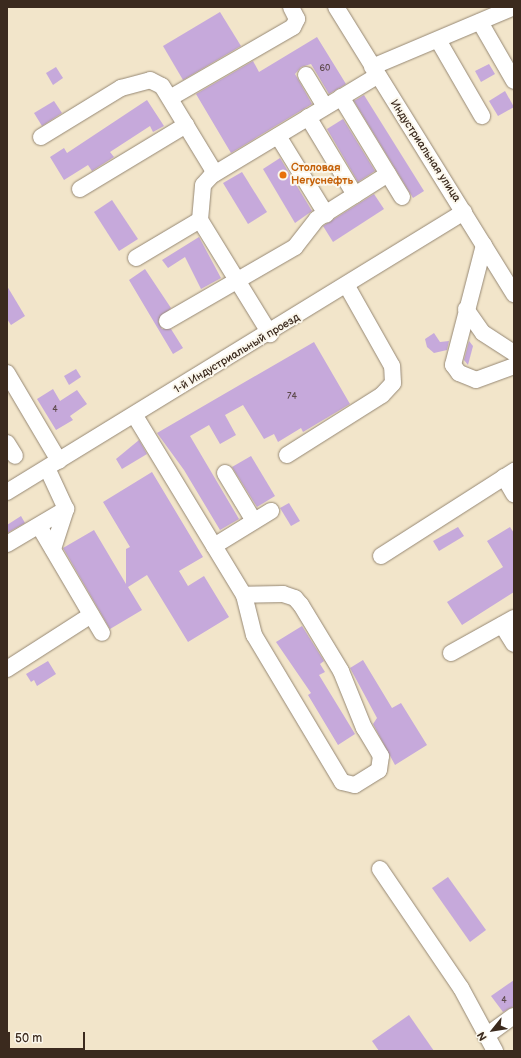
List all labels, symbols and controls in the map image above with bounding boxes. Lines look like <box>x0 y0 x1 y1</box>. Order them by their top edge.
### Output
house number: 60 <box>320 64 330 74</box>
street label: Индустриальная улица <box>387 97 463 205</box>
place label: Столовая Негуснефть <box>291 162 353 188</box>
marker: Столовая Негуснефть <box>278 170 288 180</box>
street label: 1-й Индустриальный проезд <box>172 311 302 397</box>
house number: 74 <box>287 392 297 402</box>
house number: 4 <box>52 405 58 415</box>
house number: 4 <box>501 996 507 1006</box>
north arrow <box>473 1010 513 1050</box>
scale bar <box>10 1024 87 1050</box>
text: N <box>474 1029 490 1043</box>
text: 50 m <box>15 1031 42 1046</box>

